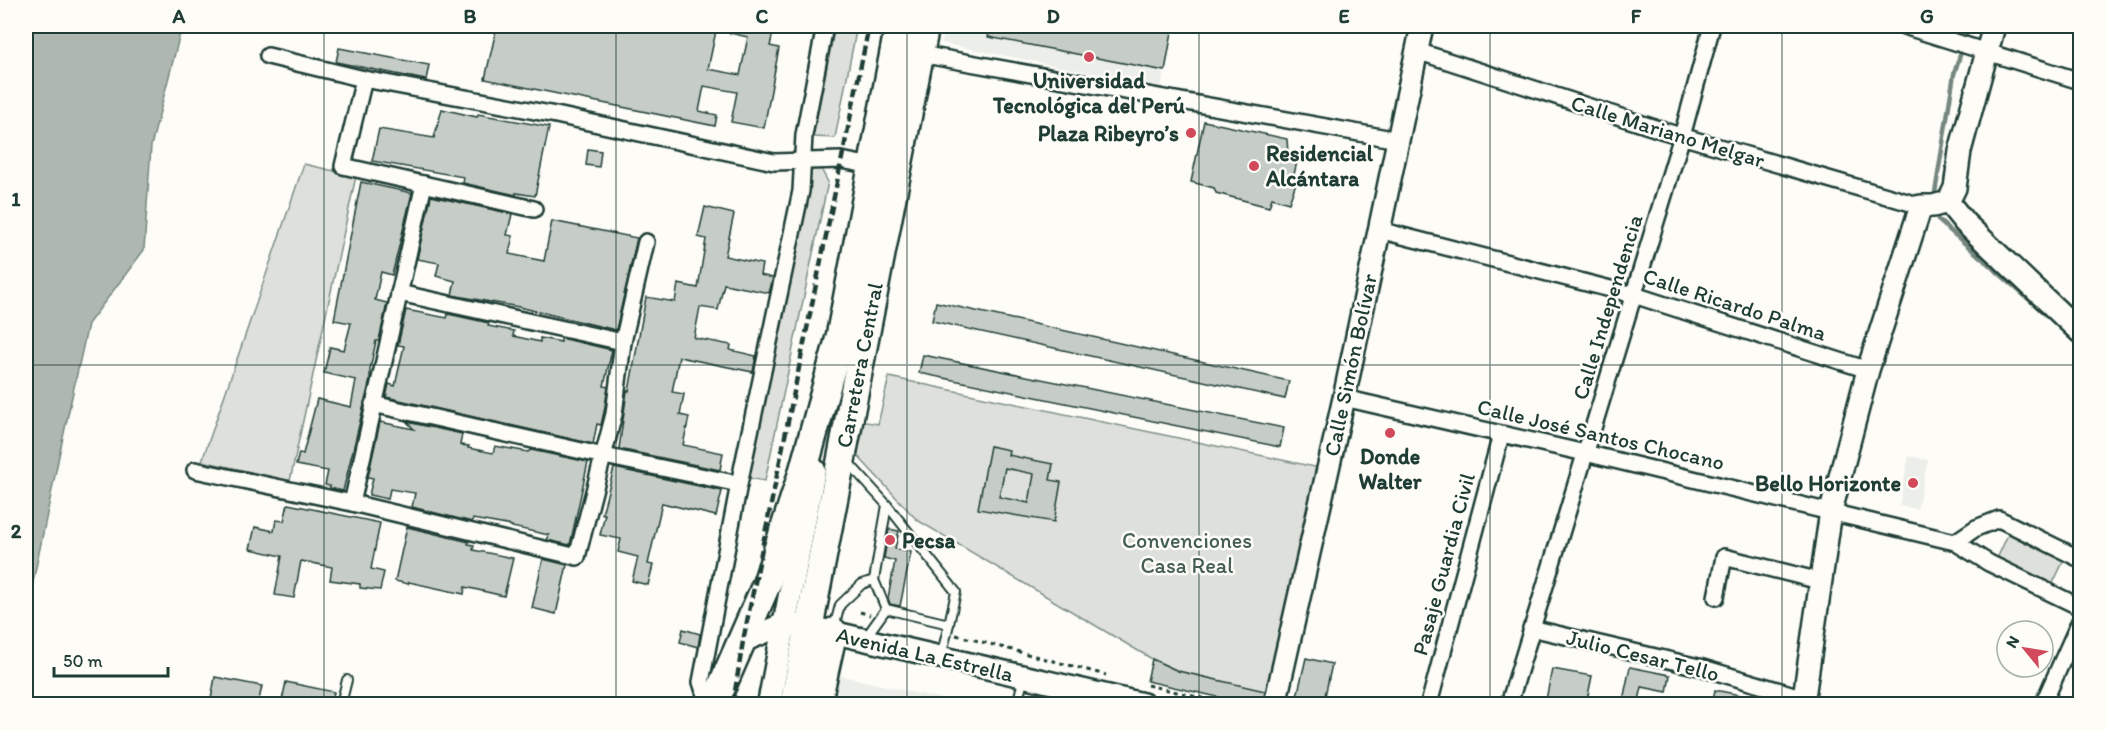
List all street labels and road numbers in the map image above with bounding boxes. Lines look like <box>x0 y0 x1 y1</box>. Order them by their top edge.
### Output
street label: Calle Mariano Melgar <box>1568 89 1768 174</box>
street label: Calle Independencia <box>1566 211 1649 403</box>
street label: Calle Ricardo Palma <box>1640 262 1830 347</box>
street label: Calle Simón Bolívar <box>1318 271 1383 459</box>
street label: Carretera Central <box>830 280 889 450</box>
street label: Calle José Santos Chocano <box>1475 393 1727 476</box>
street label: Pasaje Guardia Civil <box>1406 470 1481 658</box>
street label: Avenida La Estrella <box>834 621 1017 688</box>
street label: Julio Cesar Tello <box>1564 623 1722 687</box>

